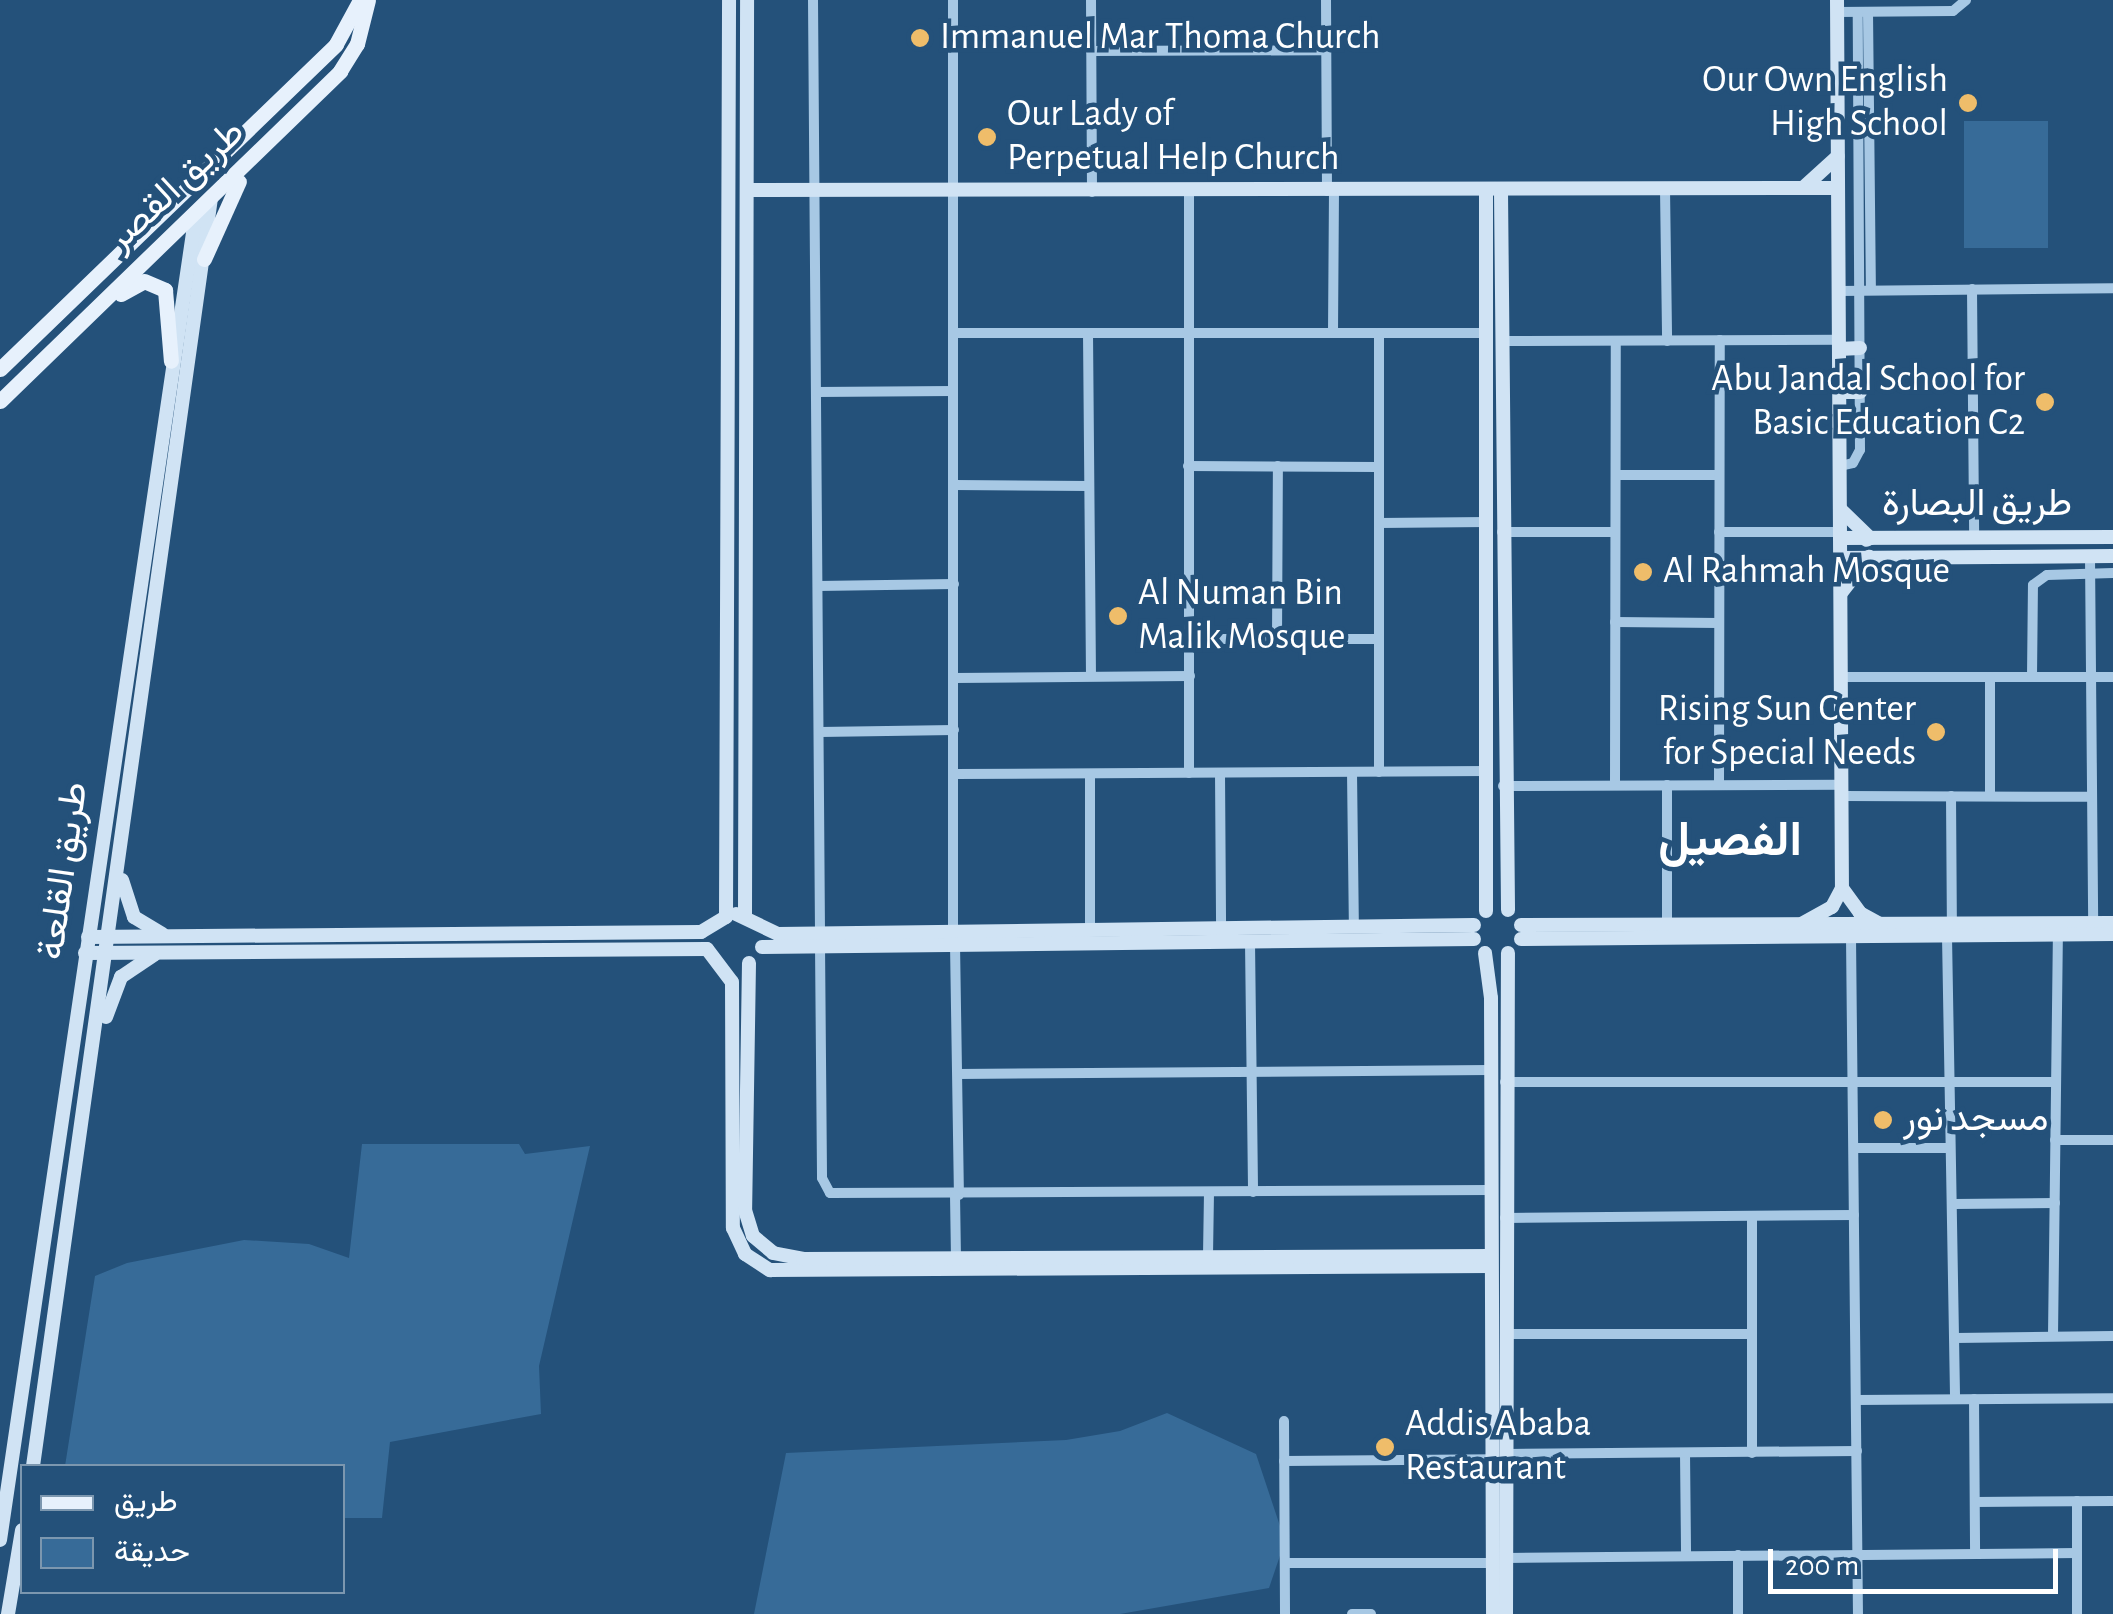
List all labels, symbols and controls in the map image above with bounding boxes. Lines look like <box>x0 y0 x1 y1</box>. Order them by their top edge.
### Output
place label: Immanuel Mar Thoma Church <box>940 15 1380 61</box>
marker: Immanuel Mar Thoma Church <box>909 27 931 49</box>
place label: Our Own English High School <box>1702 58 1948 147</box>
place label: Our Lady of Perpetual Help Church <box>1007 92 1339 182</box>
marker: Our Own English High School <box>1957 92 1979 114</box>
street label: طريق القصر <box>97 110 255 262</box>
marker: Our Lady of Perpetual Help Church <box>976 126 998 148</box>
place label: Abu Jandal School for Basic Education C2 <box>1711 357 2025 446</box>
marker: Abu Jandal School for Basic Education C2 <box>2034 391 2056 413</box>
street label: طريق البصارة <box>1882 482 2072 528</box>
place label: Al Rahmah Mosque <box>1663 549 1950 595</box>
marker: Al Rahmah Mosque <box>1632 561 1654 583</box>
place label: Al Numan Bin Malik Mosque <box>1138 571 1346 660</box>
marker: Al Numan Bin Malik Mosque <box>1107 605 1129 627</box>
place label: Rising Sun Center for Special Needs <box>1658 687 1916 776</box>
marker: Rising Sun Center for Special Needs <box>1925 721 1947 743</box>
street label: طريق القلعة <box>29 779 99 963</box>
district label: الفصيل <box>1658 813 1802 871</box>
place label: مسجد نور <box>1903 1097 2048 1143</box>
marker: مسجد نور <box>1872 1109 1894 1131</box>
place label: Addis Ababa Restaurant <box>1405 1402 1591 1492</box>
marker: Addis Ababa Restaurant <box>1374 1436 1396 1458</box>
legend <box>20 1464 345 1594</box>
text: طريق <box>114 1487 178 1517</box>
scale bar <box>1773 1529 2063 1591</box>
text: حديقة <box>114 1537 190 1567</box>
text: 200 m <box>1785 1551 1859 1581</box>

